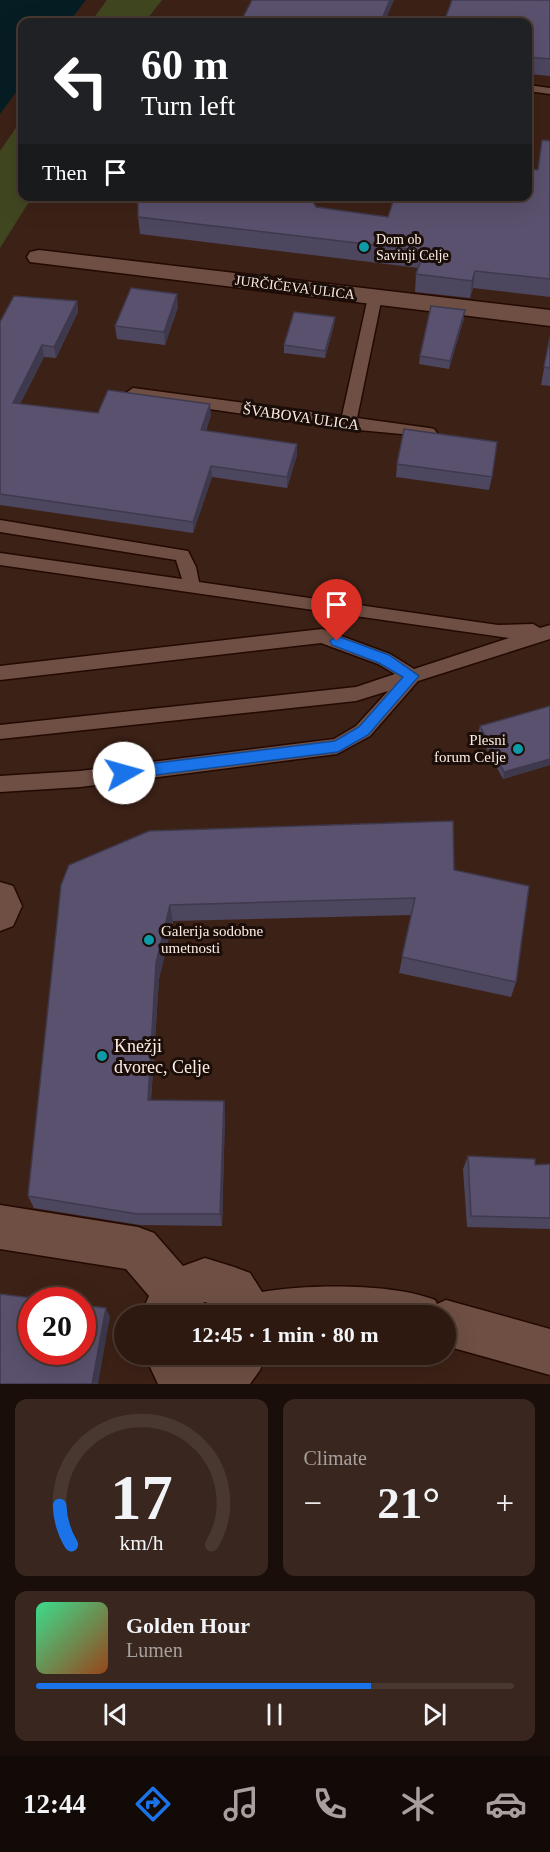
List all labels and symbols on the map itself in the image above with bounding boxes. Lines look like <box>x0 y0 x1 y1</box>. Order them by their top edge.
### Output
place label: Dom ob Savinji Celje <box>376 232 449 263</box>
marker: Dom ob Savinji Celje <box>357 240 371 254</box>
street label: JURČIČEVA ULICA <box>234 272 357 302</box>
street label: ŠVABOVA ULICA <box>242 401 360 433</box>
pin <box>311 579 362 641</box>
place label: Plesni forum Celje <box>434 732 506 765</box>
position arrow <box>92 741 156 805</box>
marker: Plesni forum Celje <box>511 742 525 756</box>
place label: Galerija sodobne umetnosti <box>161 923 263 956</box>
marker: Galerija sodobne umetnosti <box>142 933 156 947</box>
place label: Knežji dvorec, Celje <box>114 1036 210 1077</box>
marker: Knežji dvorec, Celje <box>95 1049 109 1063</box>
speed limit sign: 20 <box>18 1287 96 1365</box>

